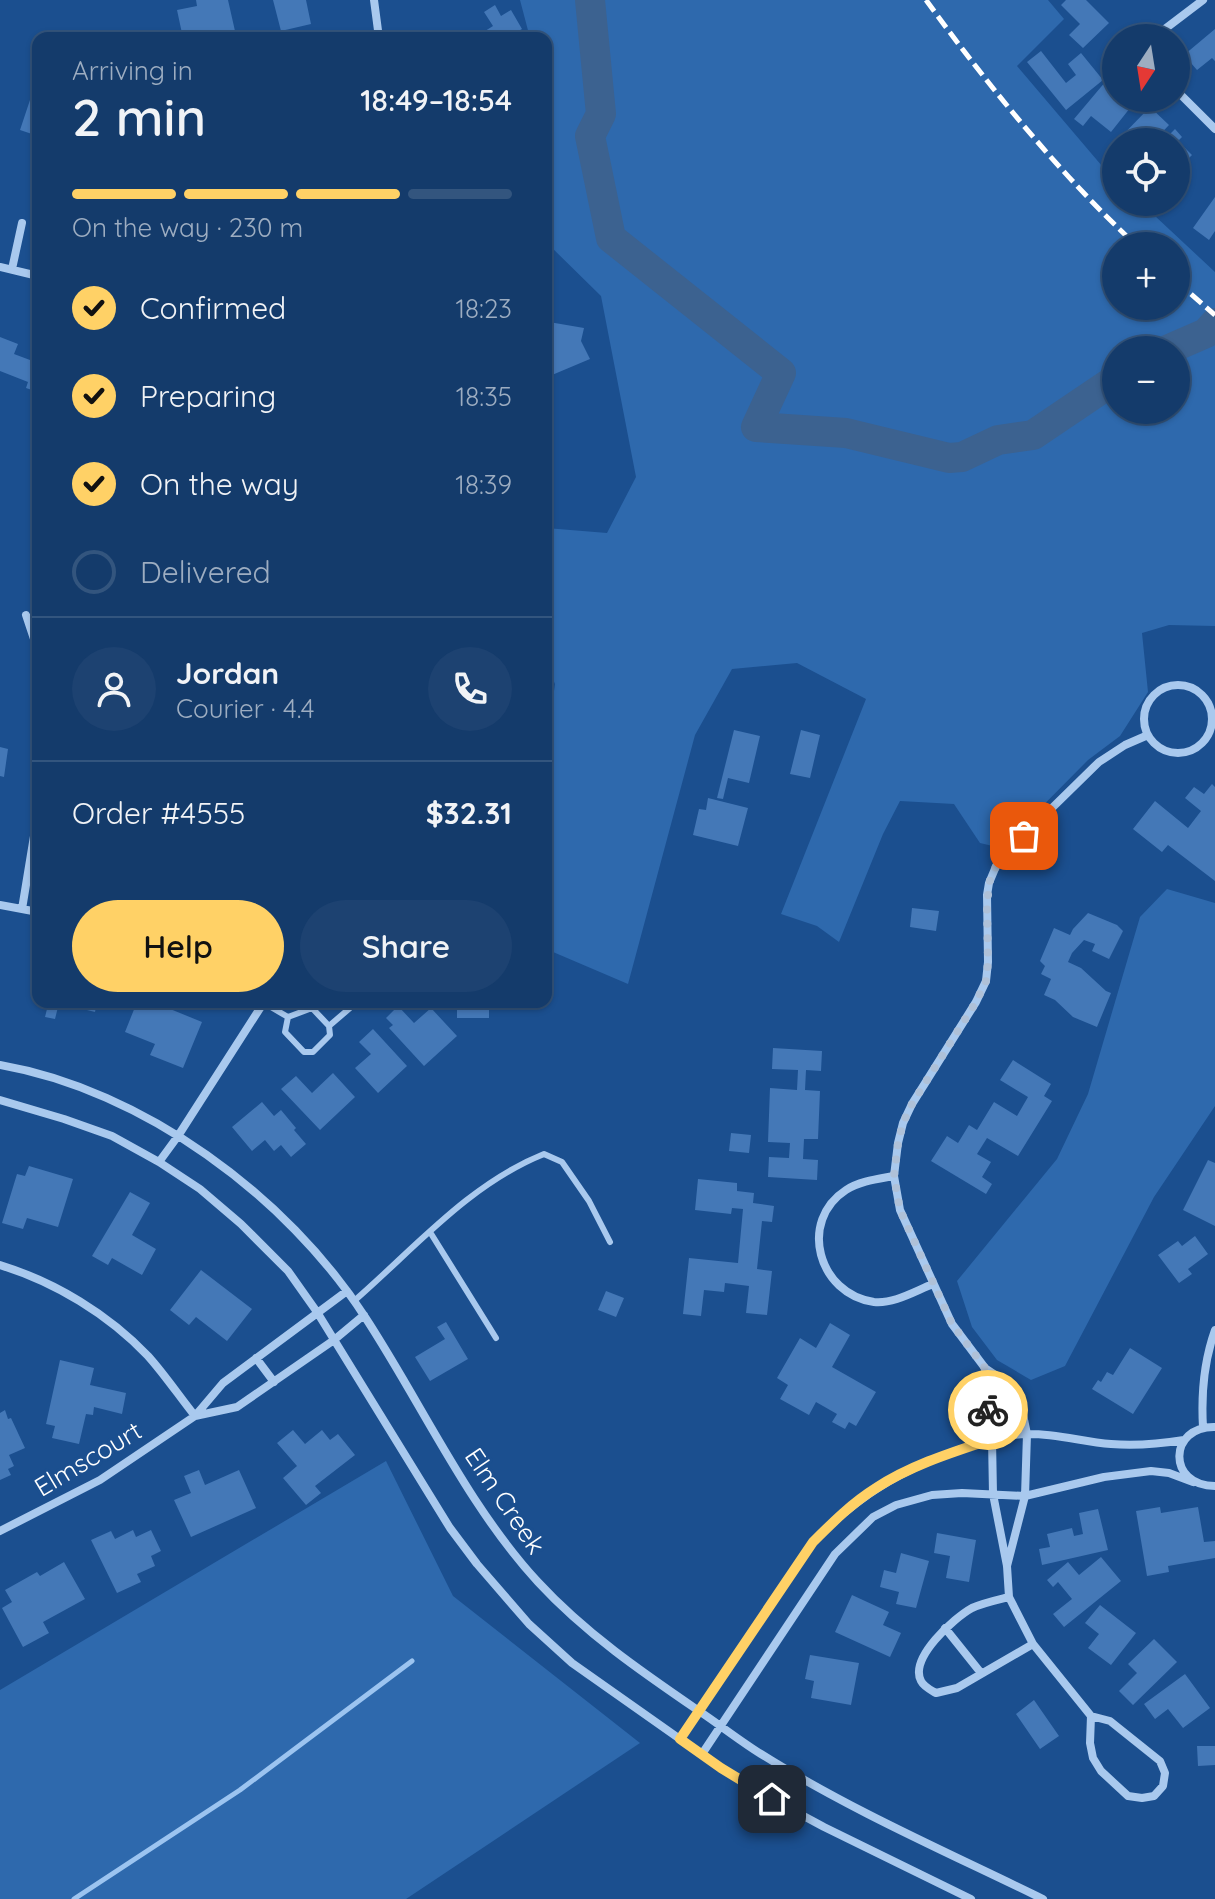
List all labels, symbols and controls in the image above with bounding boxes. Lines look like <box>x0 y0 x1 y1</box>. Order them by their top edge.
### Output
north arrow <box>1102 24 1190 112</box>
map controls <box>1102 24 1190 424</box>
text: Arriving in <box>72 54 193 87</box>
text: 18:49–18:54 <box>360 81 512 119</box>
text: 2 min <box>72 84 206 149</box>
button: locate <box>1102 128 1190 216</box>
text: On the way · 230 m <box>72 211 303 244</box>
button: + <box>1102 232 1190 320</box>
icon: check <box>72 286 116 330</box>
text: Confirmed <box>140 289 286 327</box>
text: 18:23 <box>455 292 512 325</box>
button: − <box>1102 336 1190 424</box>
icon: check <box>72 374 116 418</box>
text: Preparing <box>140 377 276 415</box>
text: 18:35 <box>456 380 512 413</box>
icon: check <box>72 462 116 506</box>
text: On the way <box>140 465 299 503</box>
text: 18:39 <box>455 468 512 501</box>
text: Delivered <box>140 553 271 591</box>
button: person <box>72 647 156 731</box>
button: phone <box>428 647 512 731</box>
text: Jordan <box>176 654 279 692</box>
text: Courier · 4.4 <box>176 692 314 725</box>
text: Order #4555 <box>72 794 245 832</box>
text: $32.31 <box>426 794 512 832</box>
pin <box>990 802 1058 870</box>
icon: bag <box>1002 814 1046 858</box>
button: Help <box>72 900 284 992</box>
button: Share <box>300 900 512 992</box>
courier <box>948 1370 1028 1450</box>
icon: bike <box>966 1388 1010 1432</box>
street label: Elmscourt <box>28 1414 147 1503</box>
street label: Elm Creek <box>458 1441 553 1560</box>
pin <box>738 1765 806 1833</box>
icon: home <box>750 1777 794 1821</box>

